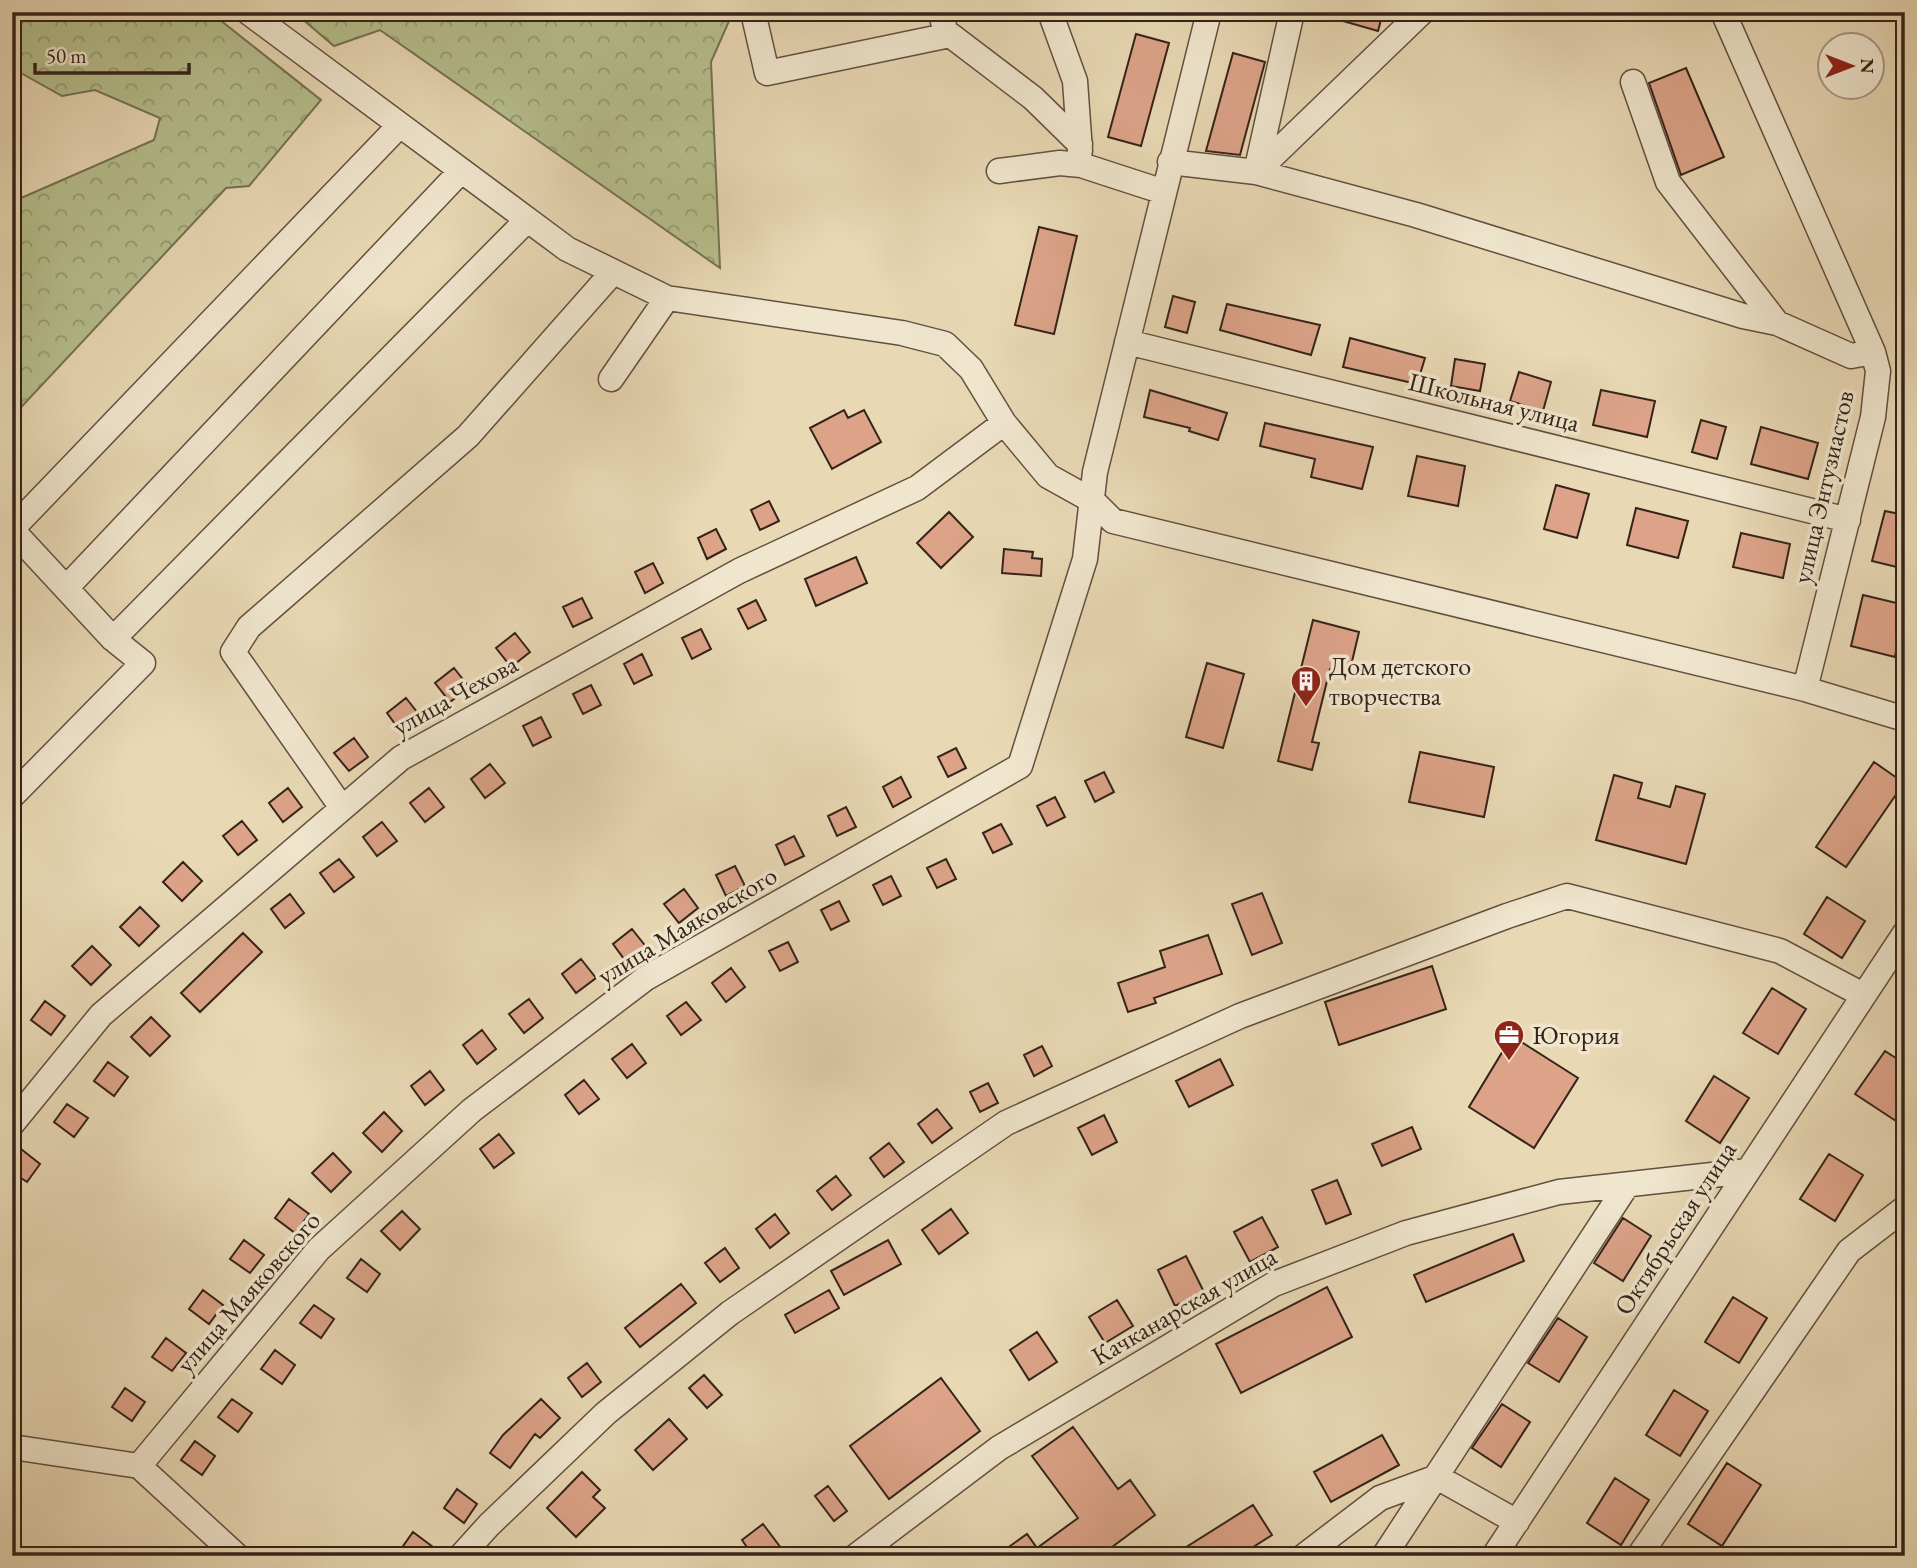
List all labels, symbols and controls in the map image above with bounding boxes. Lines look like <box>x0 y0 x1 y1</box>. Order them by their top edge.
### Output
scale bar <box>35 32 189 76</box>
north arrow <box>1815 32 1885 102</box>
text: 50 m <box>46 42 87 69</box>
text: N <box>1855 58 1880 74</box>
street label: Школьная улица <box>1405 364 1584 440</box>
street label: улица Энтузиастов <box>1784 387 1862 587</box>
street label: улица Чехова <box>386 646 524 743</box>
place label: Дом детского творчества <box>1329 649 1471 713</box>
building icon: Дом детского творчества <box>1289 664 1323 708</box>
street label: улица Маяковского <box>591 858 783 992</box>
office icon: Югория <box>1492 1018 1526 1062</box>
place label: Югория <box>1532 1018 1620 1052</box>
street label: Октябрьская улица <box>1606 1134 1744 1321</box>
street label: улица Маяковского <box>168 1204 328 1380</box>
street label: Качканарская улица <box>1085 1239 1283 1373</box>

